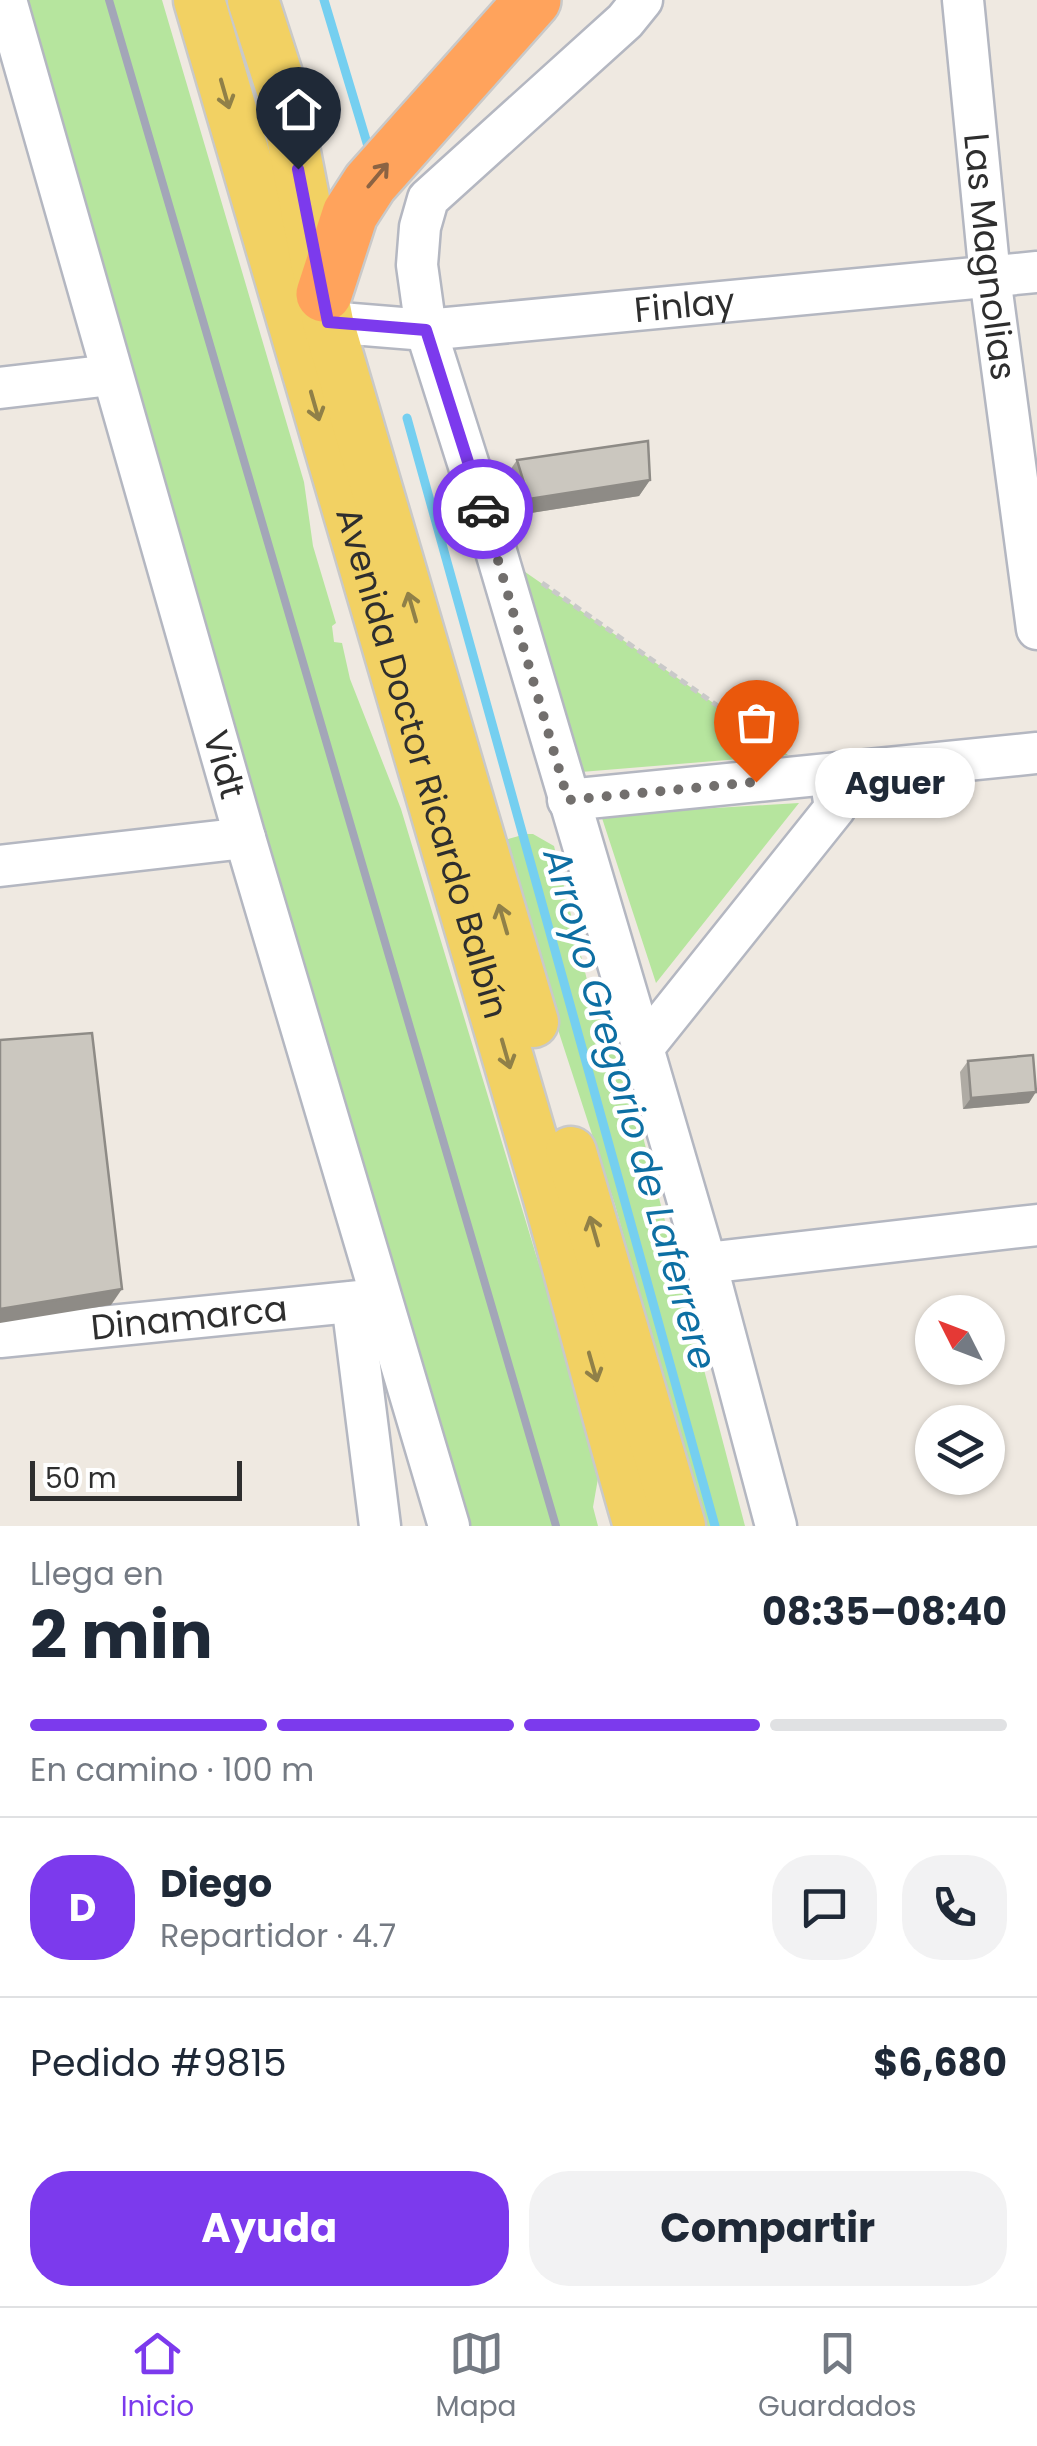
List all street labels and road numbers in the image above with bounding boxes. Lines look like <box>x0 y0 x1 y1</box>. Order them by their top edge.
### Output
street label: Las Magnolias <box>952 131 1028 383</box>
street label: Finlay <box>632 276 737 334</box>
street label: Avenida Doctor Ricardo Balbín <box>324 502 521 1024</box>
street label: Vidt <box>192 725 258 804</box>
street label: Dinamarca <box>88 1283 290 1352</box>

